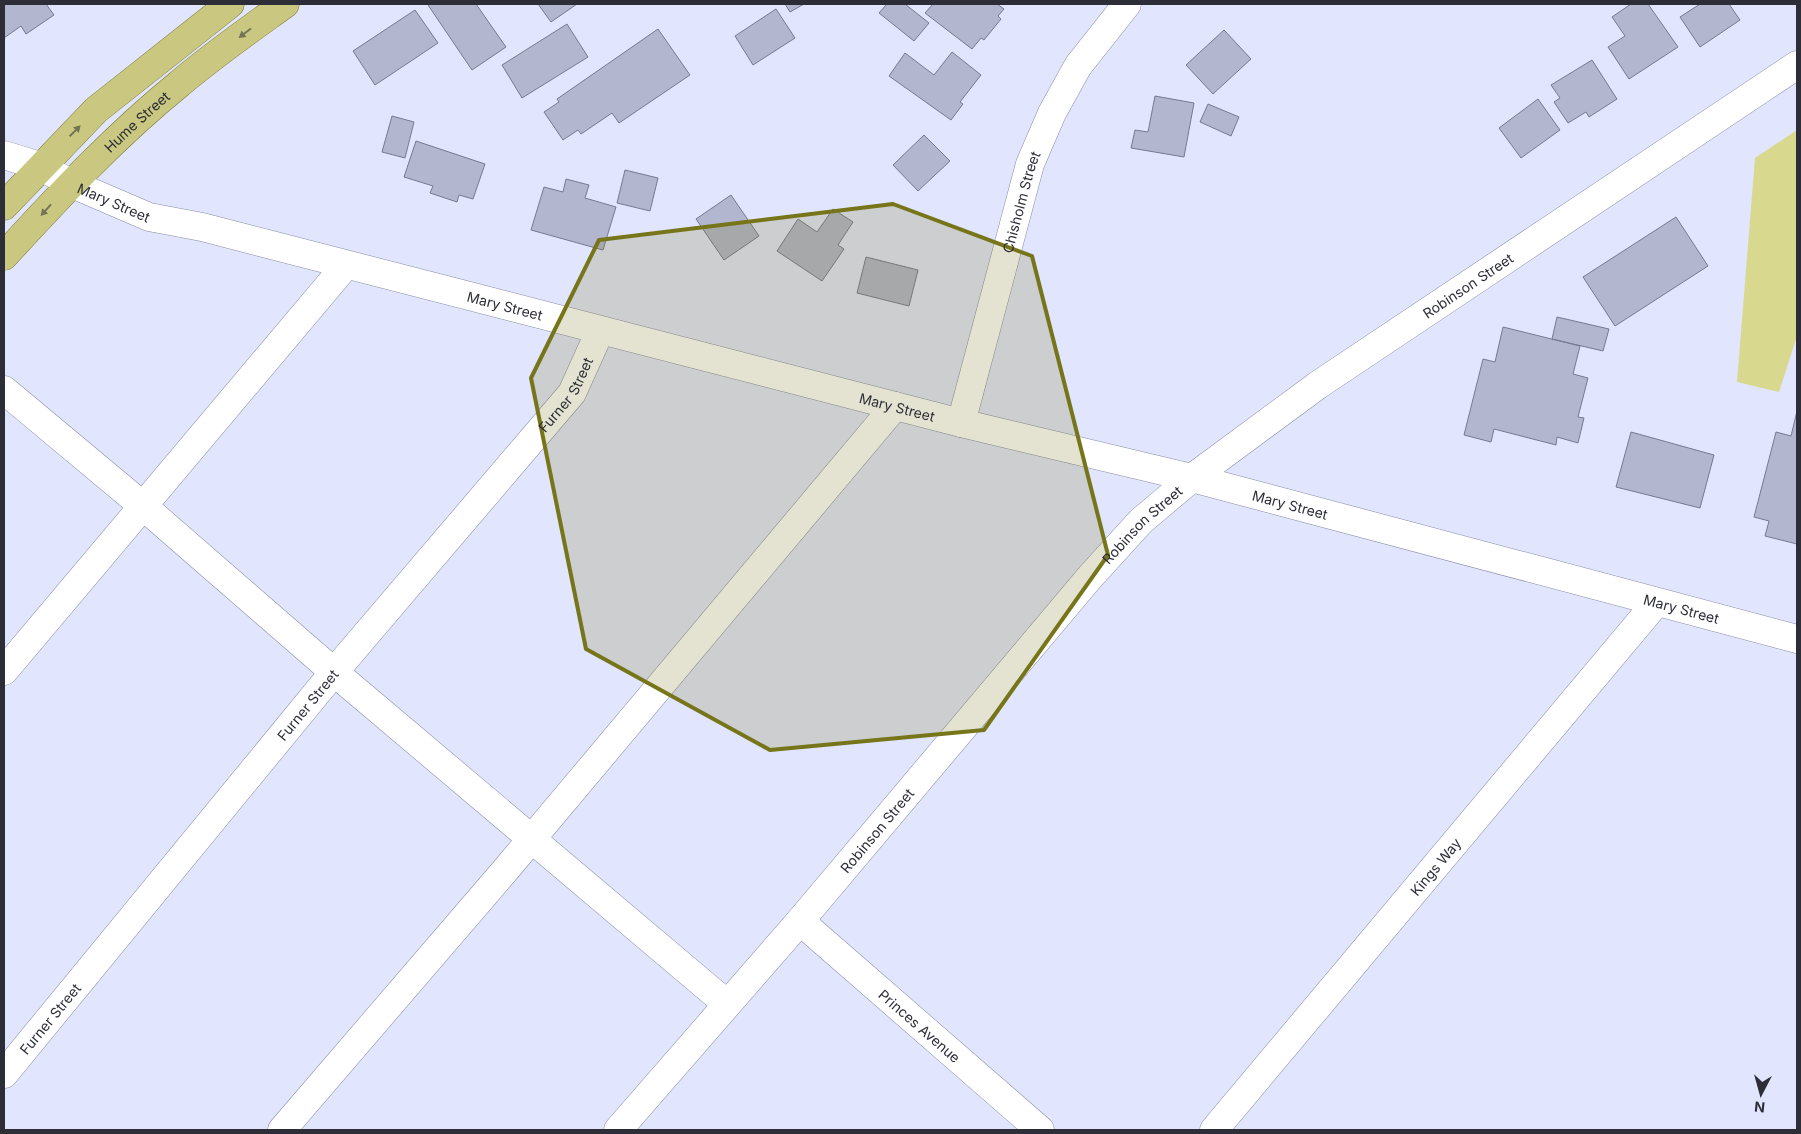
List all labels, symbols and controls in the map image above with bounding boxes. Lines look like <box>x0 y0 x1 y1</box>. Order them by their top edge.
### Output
one-way arrow <box>239 27 252 38</box>
street label: Hume Street <box>100 87 173 155</box>
one-way arrow <box>69 125 81 137</box>
street label: Chisholm Street <box>998 148 1043 255</box>
street label: Mary Street <box>75 179 153 225</box>
one-way arrow <box>40 204 52 216</box>
street label: Robinson Street <box>1419 249 1516 321</box>
street label: Mary Street <box>465 287 545 323</box>
street label: Furner Street <box>534 354 596 435</box>
street label: Mary Street <box>858 389 937 425</box>
street label: Robinson Street <box>1098 482 1186 567</box>
street label: Mary Street <box>1251 486 1330 522</box>
street label: Mary Street <box>1642 590 1722 627</box>
street label: Furner Street <box>273 665 342 743</box>
street label: Robinson Street <box>836 784 917 876</box>
street label: Kings Way <box>1406 834 1464 899</box>
street label: Furner Street <box>16 979 84 1057</box>
street label: Princes Avenue <box>876 985 964 1066</box>
north arrow <box>1736 1069 1786 1119</box>
text: N <box>1753 1098 1766 1116</box>

